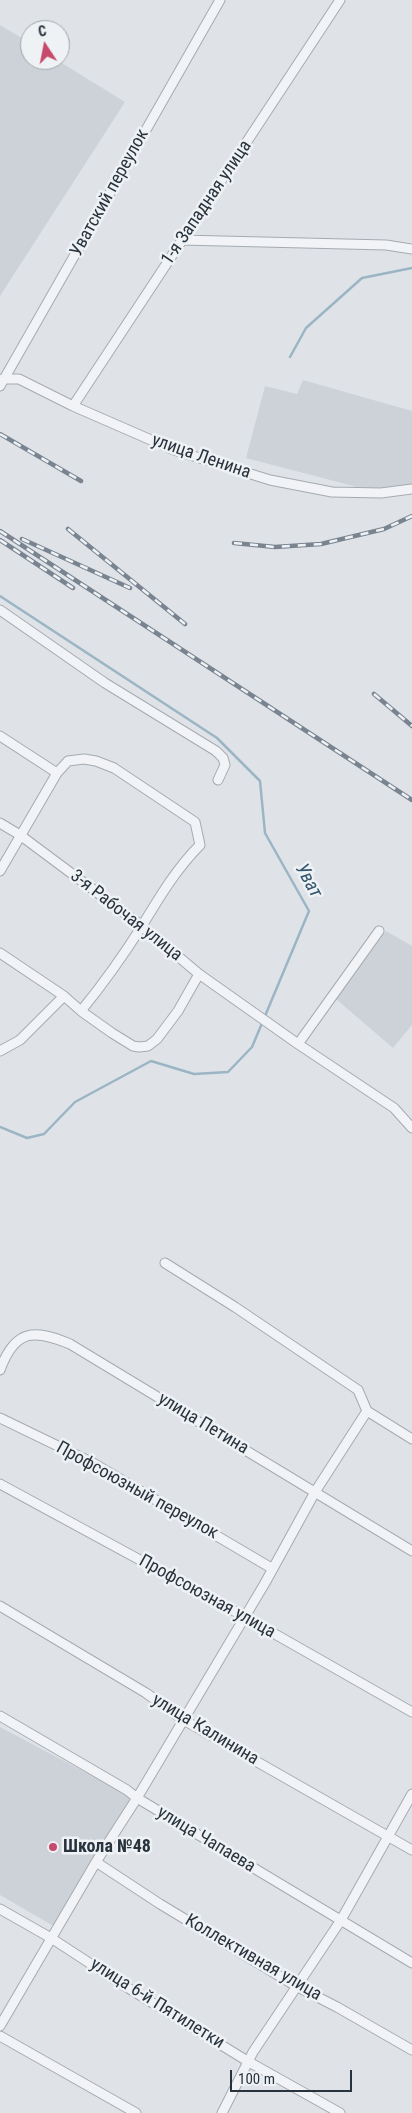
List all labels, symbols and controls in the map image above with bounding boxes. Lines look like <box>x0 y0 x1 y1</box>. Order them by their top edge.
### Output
north arrow <box>20 20 70 70</box>
text: С <box>37 23 48 40</box>
street label: Уватский переулок <box>66 126 154 260</box>
street label: 1-я Западная улица <box>157 137 257 269</box>
street label: улица Ленина <box>149 430 253 484</box>
water label: Уват <box>289 860 327 902</box>
street label: 3-я Рабочая улица <box>66 866 186 966</box>
street label: улица Петина <box>154 1389 252 1459</box>
street label: Профсоюзный переулок <box>52 1437 222 1545</box>
street label: Профсоюзная улица <box>135 1551 279 1643</box>
street label: улица Калинина <box>148 1690 262 1770</box>
street label: улица Чапаева <box>153 1802 259 1878</box>
place label: Школа №48 <box>63 1836 151 1858</box>
marker: Школа №48 <box>47 1841 59 1853</box>
street label: Коллективная улица <box>181 1910 325 2006</box>
street label: улица 6-й Пятилетки <box>86 1954 228 2054</box>
scale bar <box>232 2060 354 2092</box>
text: 100 m <box>238 2070 275 2088</box>

